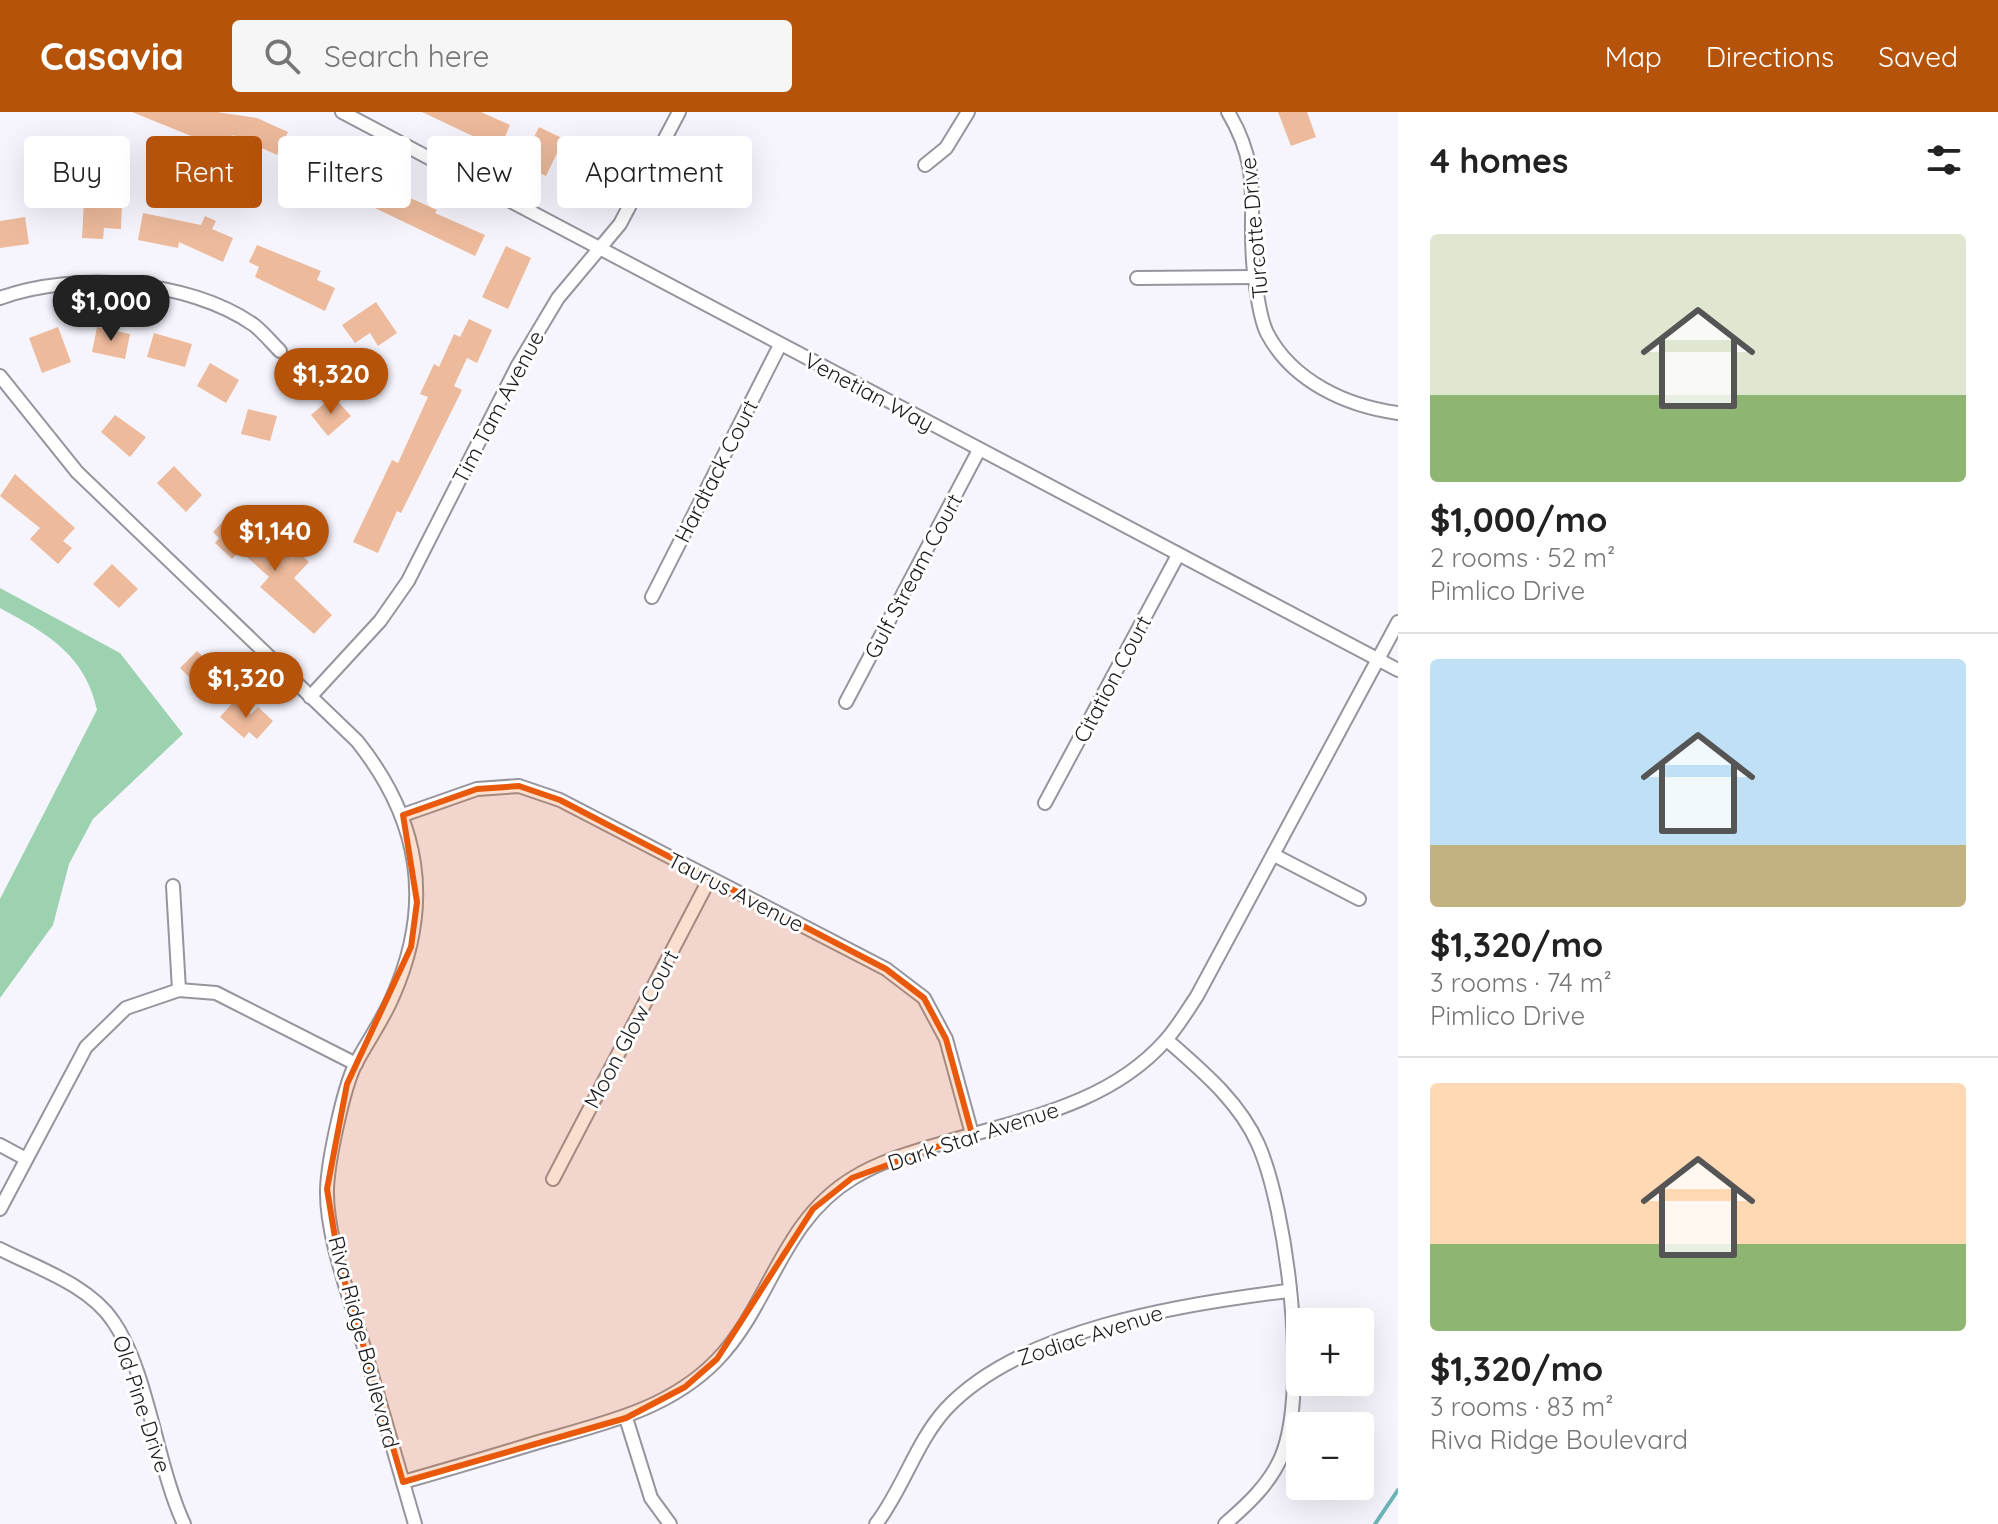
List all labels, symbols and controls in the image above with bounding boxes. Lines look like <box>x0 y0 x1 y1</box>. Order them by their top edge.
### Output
search box <box>232 20 792 92</box>
text: Casavia <box>40 32 184 80</box>
icon: search <box>260 34 304 78</box>
text: Search here <box>324 37 490 75</box>
text: Map <box>1605 39 1662 74</box>
text: Directions <box>1706 39 1834 74</box>
text: Saved <box>1878 39 1958 74</box>
chip: Buy <box>24 136 130 208</box>
chip: Rent <box>146 136 262 208</box>
chip: Filters <box>278 136 411 208</box>
chip: New <box>427 136 541 208</box>
chip: Apartment <box>557 136 752 208</box>
icon: filters <box>1922 138 1966 182</box>
text: 4 homes <box>1430 139 1568 182</box>
street label: Turcotte Drive <box>1234 156 1274 300</box>
pin: $1,000 <box>46 275 176 343</box>
text: $1,000 <box>71 284 151 317</box>
icon: home <box>1626 286 1770 430</box>
street label: Tim Tam Avenue <box>446 325 550 489</box>
street label: Venetian Way <box>799 346 939 438</box>
pin: $1,320 <box>266 348 396 416</box>
text: $1,320 <box>292 357 370 390</box>
street label: Hardtack Court <box>668 395 764 547</box>
street label: Gulf Stream Court <box>858 489 968 663</box>
text: $1,000/mo <box>1430 498 1607 541</box>
pin: $1,140 <box>210 505 340 573</box>
text: $1,140 <box>239 514 311 547</box>
text: 2 rooms · 52 m² <box>1430 541 1615 574</box>
text: Pimlico Drive <box>1430 574 1585 607</box>
street label: Citation Court <box>1067 611 1157 747</box>
pin: $1,320 <box>181 652 311 720</box>
text: $1,320 <box>207 661 285 694</box>
icon: home <box>1626 711 1770 855</box>
street label: Taurus Avenue <box>663 846 809 938</box>
text: $1,320/mo <box>1430 923 1603 966</box>
street label: Moon Glow Court <box>577 945 685 1113</box>
text: 3 rooms · 74 m² <box>1430 966 1612 999</box>
text: Pimlico Drive <box>1430 999 1585 1032</box>
street label: Dark Star Avenue <box>884 1095 1062 1177</box>
icon: home <box>1626 1135 1770 1279</box>
street label: Riva Ridge Boulevard <box>322 1233 406 1451</box>
street label: Zodiac Avenue <box>1014 1298 1166 1372</box>
map controls <box>1286 1308 1374 1500</box>
button: + <box>1286 1308 1374 1396</box>
street label: Old Pine Drive <box>107 1332 177 1476</box>
text: $1,320/mo <box>1430 1347 1603 1390</box>
text: 3 rooms · 83 m² <box>1430 1390 1613 1423</box>
button: − <box>1286 1412 1374 1500</box>
text: Riva Ridge Boulevard <box>1430 1423 1688 1456</box>

